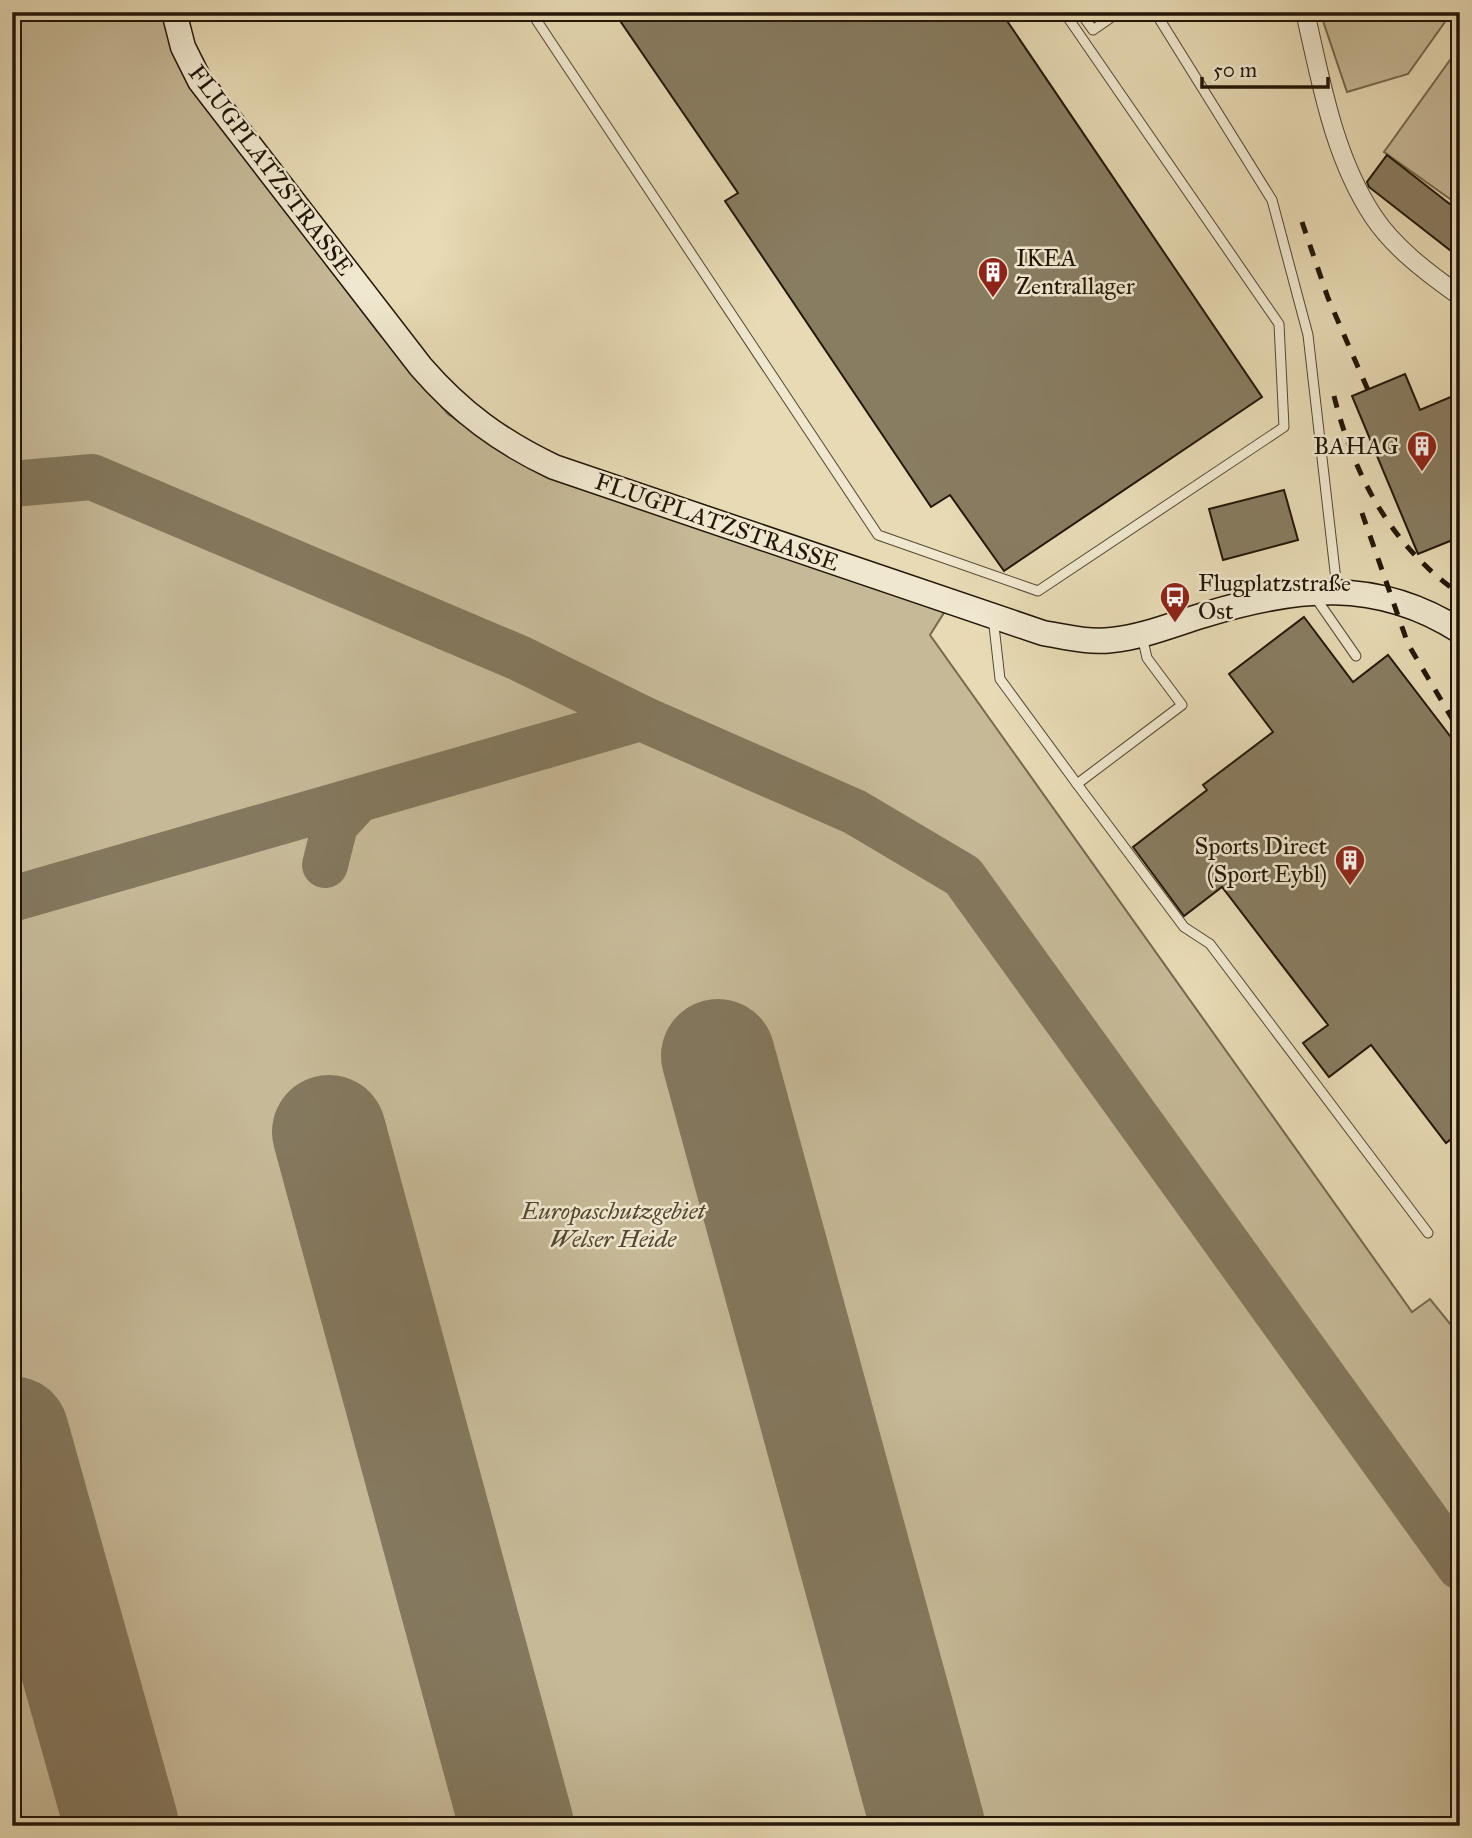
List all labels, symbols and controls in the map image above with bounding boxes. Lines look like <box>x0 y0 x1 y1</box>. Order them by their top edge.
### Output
scale bar <box>1202 46 1328 90</box>
text: 50 m <box>1213 57 1258 83</box>
street label: FLUGPLATZSTRASSE <box>182 59 360 281</box>
place label: IKEA Zentrallager <box>1016 243 1135 301</box>
building icon: IKEA Zentrallager <box>976 255 1010 299</box>
building icon: BAHAG <box>1405 429 1439 473</box>
place label: BAHAG <box>1313 431 1399 461</box>
street label: FLUGPLATZSTRASSE <box>591 466 843 578</box>
place label: Flugplatzstraße Ost <box>1198 568 1351 626</box>
bus stop icon: Flugplatzstraße Ost <box>1158 580 1192 624</box>
place label: Sports Direct (Sport Eybl) <box>1195 831 1328 889</box>
building icon: Sports Direct (Sport Eybl) <box>1333 843 1367 887</box>
park label: Europaschutzgebiet Welser Heide <box>520 1196 707 1254</box>

